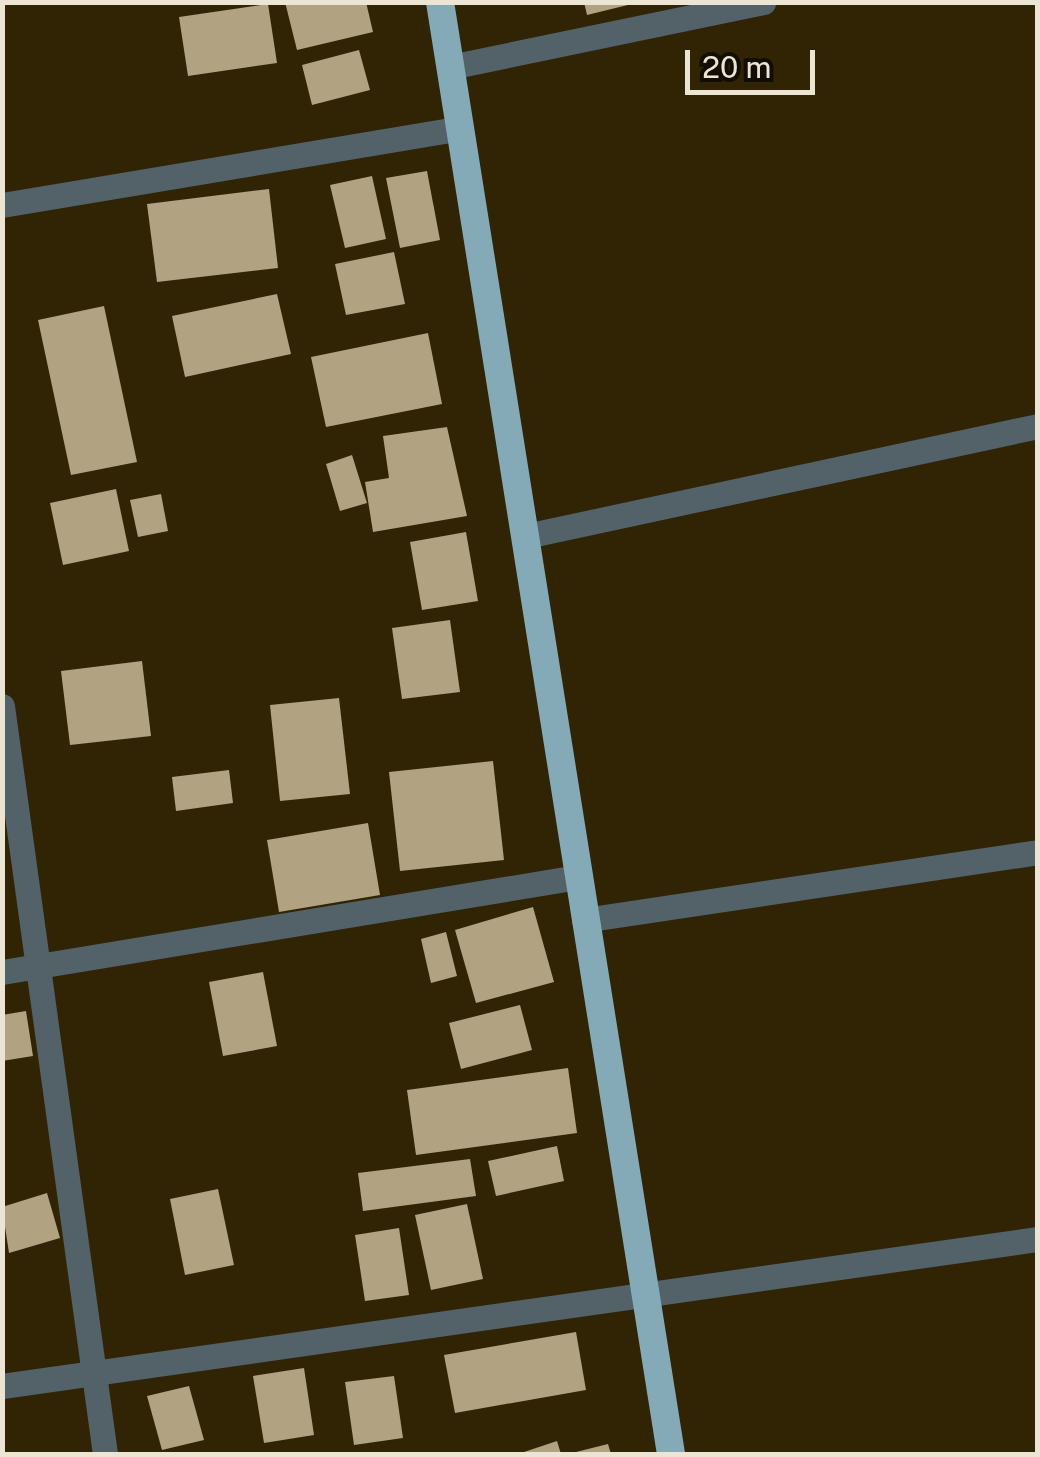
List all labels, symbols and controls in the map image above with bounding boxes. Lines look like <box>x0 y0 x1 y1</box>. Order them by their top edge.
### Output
scale bar <box>690 30 820 92</box>
text: 20 m <box>702 49 771 85</box>

